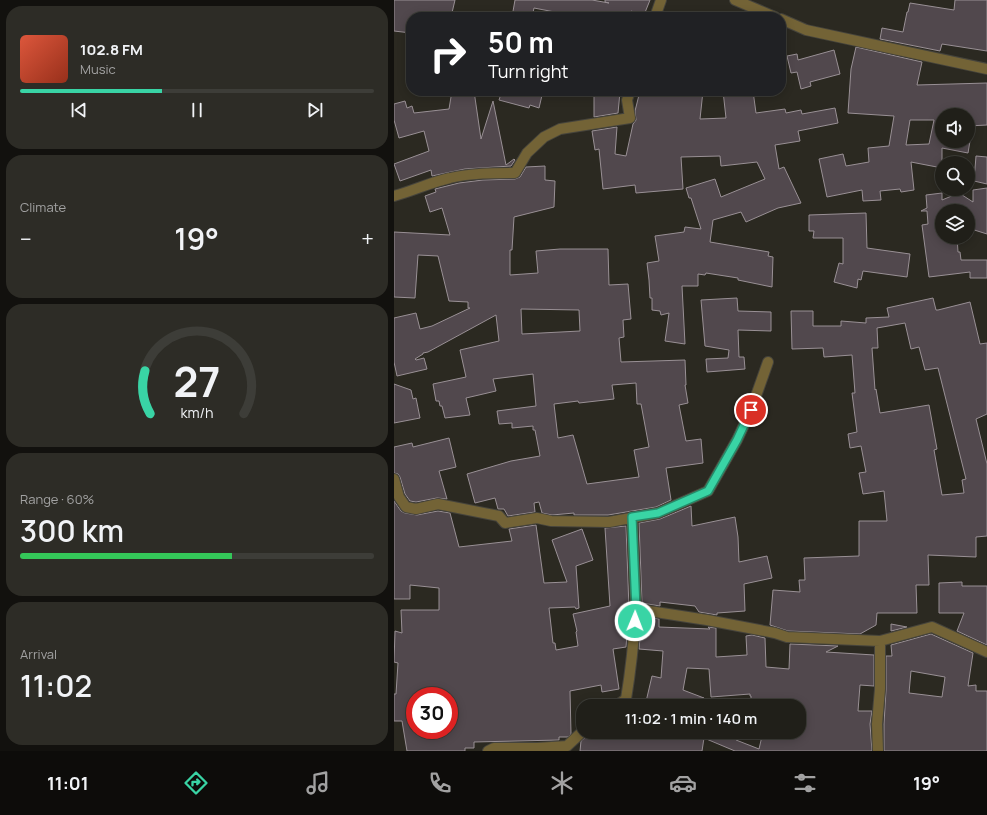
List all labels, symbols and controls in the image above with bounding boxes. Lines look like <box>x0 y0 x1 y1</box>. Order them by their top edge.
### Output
text: 50 m <box>488 23 554 61</box>
icon: right <box>422 28 474 80</box>
text: 102.8 FM <box>80 39 143 60</box>
text: Turn right <box>488 59 569 83</box>
text: Music <box>80 60 116 78</box>
icon: previous <box>68 99 90 121</box>
icon: pause <box>186 99 208 121</box>
icon: next <box>304 99 326 121</box>
map controls <box>935 108 975 244</box>
button: sound <box>935 108 975 148</box>
button: search <box>935 156 975 196</box>
text: Climate <box>20 198 66 216</box>
button: layers <box>935 204 975 244</box>
text: 19° <box>174 218 219 259</box>
text: − <box>20 224 32 254</box>
text: + <box>361 224 374 254</box>
text: 27 <box>174 352 220 408</box>
pin <box>734 393 768 427</box>
icon: arrive <box>740 399 762 421</box>
text: km/h <box>180 402 214 421</box>
text: Range · 60% <box>20 490 94 508</box>
text: 300 km <box>20 510 124 551</box>
position arrow <box>614 600 656 642</box>
text: Arrival <box>20 645 57 663</box>
text: 11:02 <box>20 665 92 706</box>
speed limit sign: 30 <box>406 687 458 739</box>
text: 11:02 · 1 min · 140 m <box>625 708 757 729</box>
icon: directions <box>182 769 210 797</box>
icon: music <box>304 769 332 797</box>
icon: phone <box>426 769 454 797</box>
icon: climate <box>548 769 576 797</box>
icon: car <box>669 769 697 797</box>
icon: filters <box>791 769 819 797</box>
text: 11:01 <box>47 771 89 795</box>
text: 19° <box>913 771 940 795</box>

